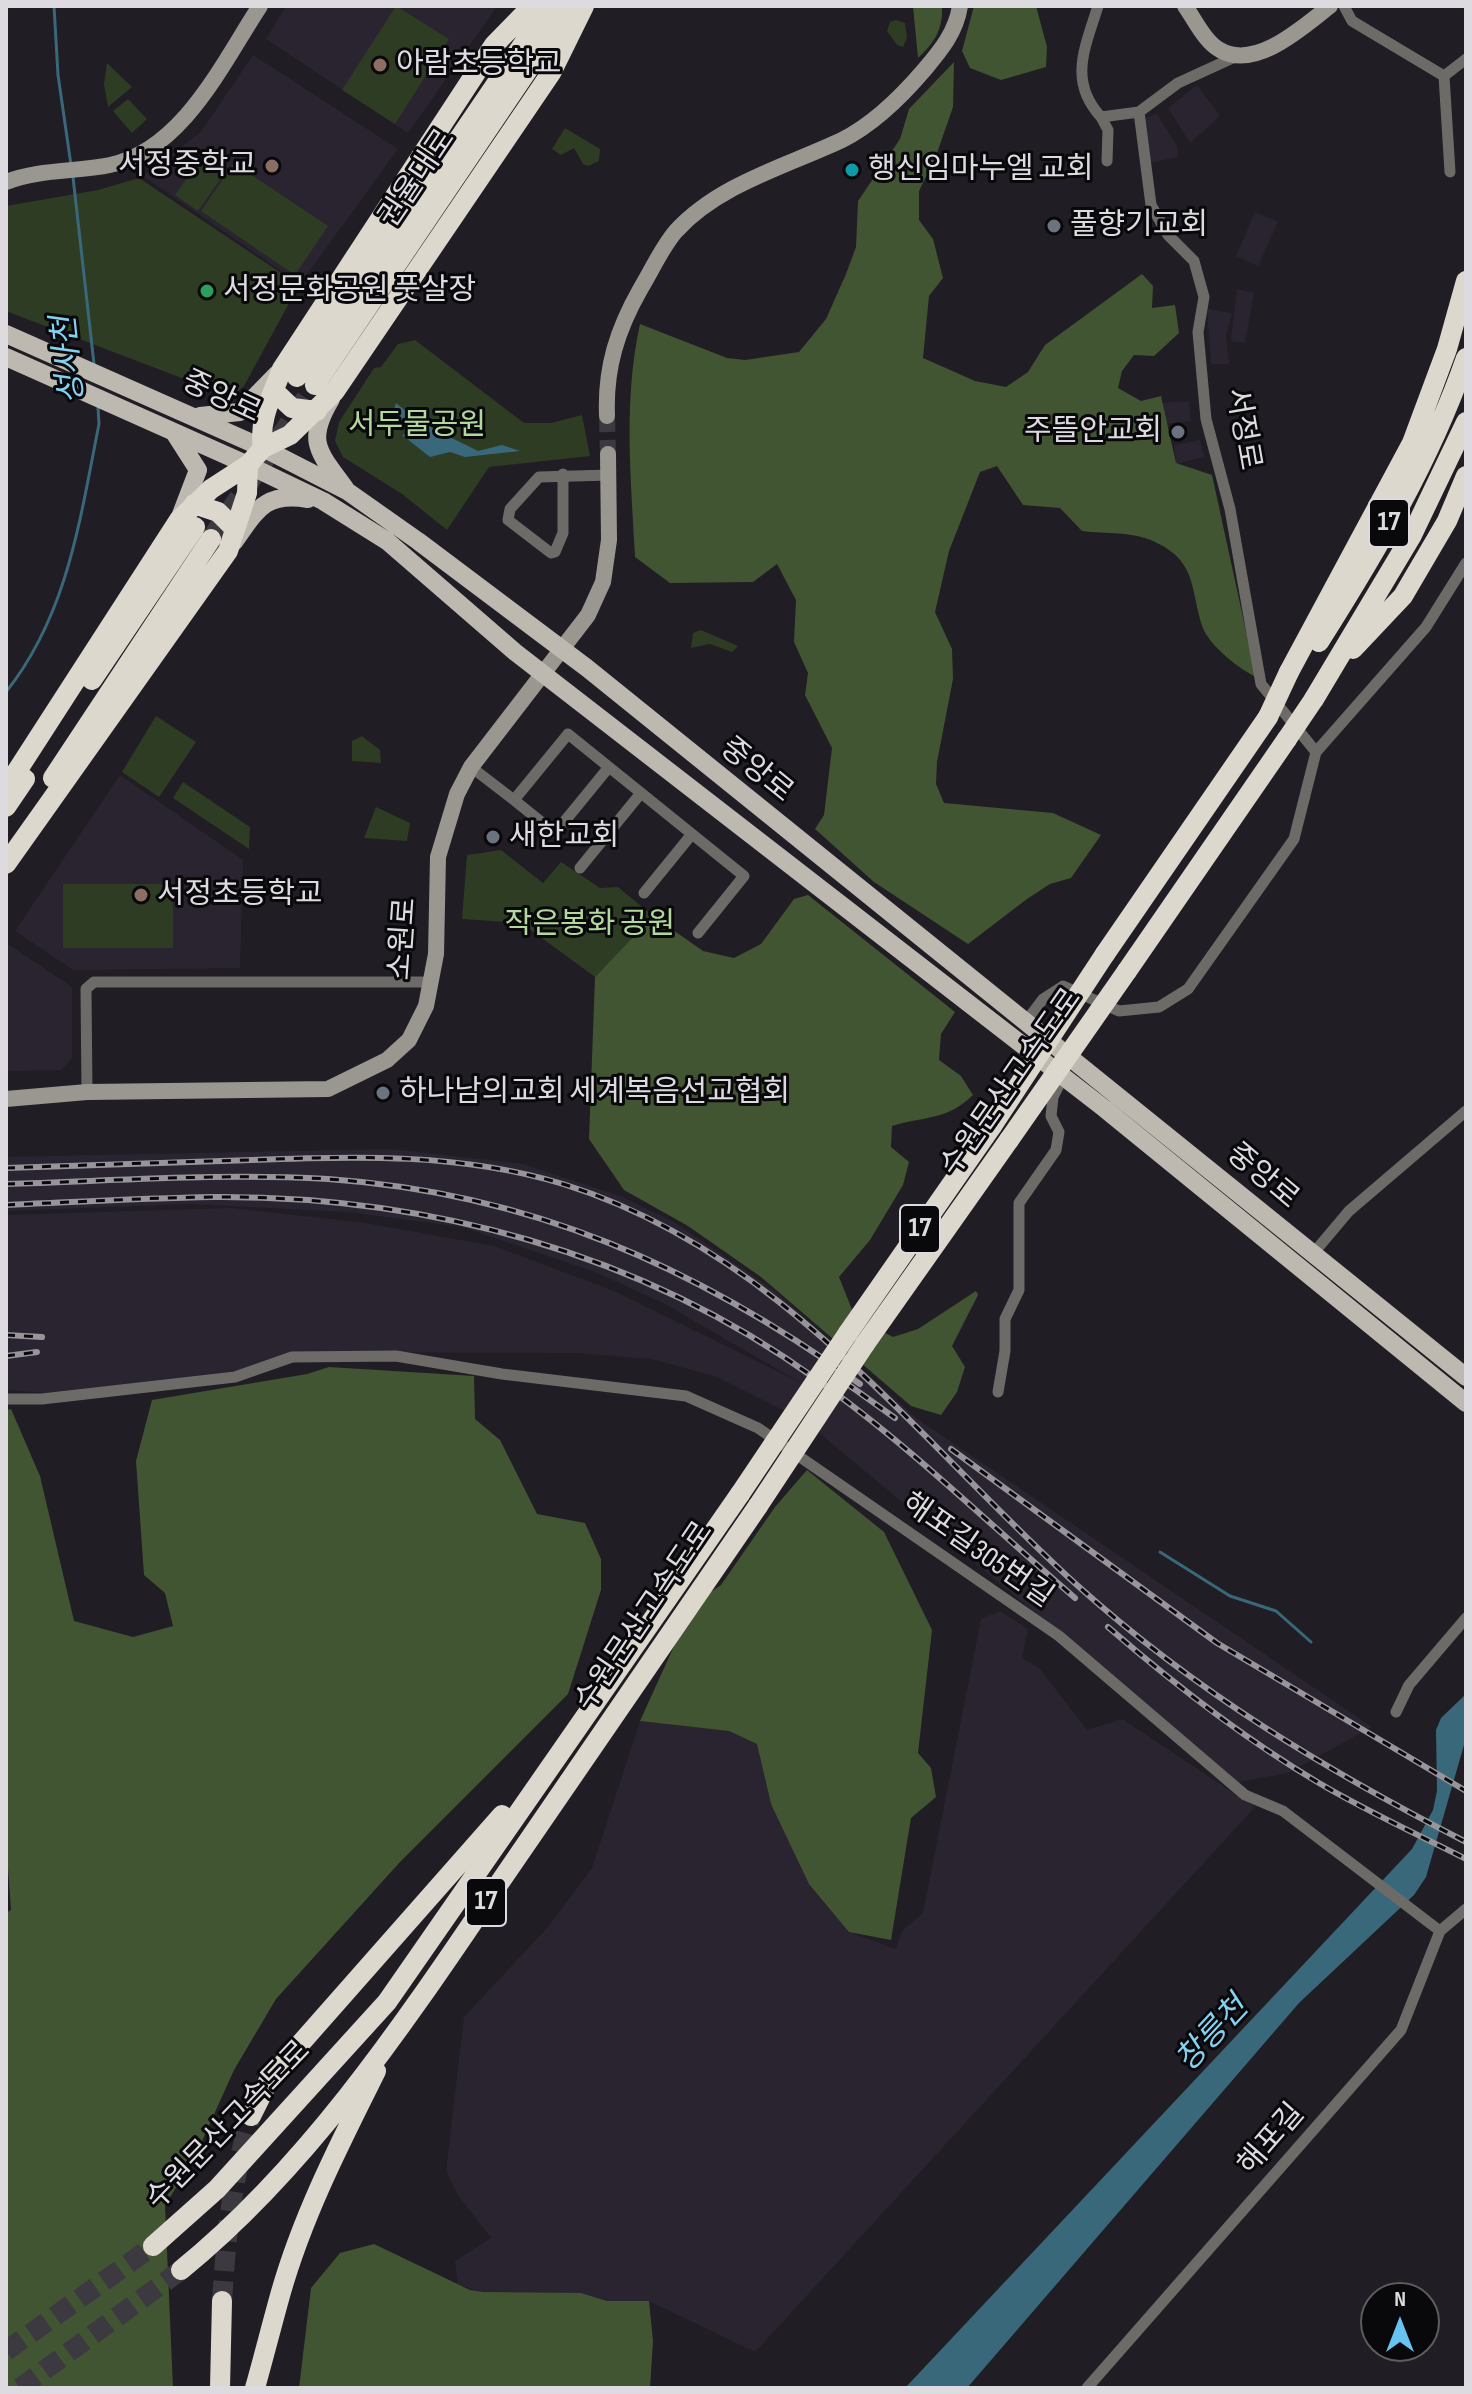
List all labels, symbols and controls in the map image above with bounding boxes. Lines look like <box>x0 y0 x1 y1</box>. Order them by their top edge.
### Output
place label: 아람초등학교 <box>396 47 562 83</box>
marker: 아람초등학교 <box>371 56 389 74</box>
street label: 권율대로 <box>372 123 464 235</box>
place label: 서정중학교 <box>118 148 256 184</box>
place label: 행신임마누엘 교회 <box>868 152 1094 188</box>
marker: 서정중학교 <box>263 157 281 175</box>
marker: 행신임마누엘 교회 <box>843 161 861 179</box>
place label: 풀향기교회 <box>1070 208 1208 244</box>
marker: 풀향기교회 <box>1045 217 1063 235</box>
place label: 서정문화공원 풋살장 <box>223 273 476 309</box>
marker: 서정문화공원 풋살장 <box>198 282 216 300</box>
water label: 성사천 <box>46 314 94 406</box>
street label: 중앙로 <box>176 364 266 432</box>
street label: 서정로 <box>1217 385 1267 473</box>
park label: 서두물공원 <box>348 408 486 444</box>
place label: 주뜰안교회 <box>1024 414 1162 450</box>
marker: 주뜰안교회 <box>1169 423 1187 441</box>
road number: 17 <box>1369 499 1409 547</box>
street label: 중앙로 <box>712 731 800 811</box>
place label: 새한교회 <box>509 819 619 855</box>
marker: 새한교회 <box>484 828 502 846</box>
place label: 서정초등학교 <box>157 877 323 913</box>
marker: 서정초등학교 <box>132 886 150 904</box>
street label: 소원로 <box>383 896 425 982</box>
park label: 작은봉화 공원 <box>505 907 675 943</box>
street label: 수원문산고속도로 <box>934 982 1090 1184</box>
place label: 하나남의교회 세계복음선교협회 <box>399 1075 790 1111</box>
marker: 하나남의교회 세계복음선교협회 <box>374 1084 392 1102</box>
street label: 중앙로 <box>1219 1137 1305 1217</box>
road number: 17 <box>900 1205 940 1253</box>
street label: 해포길305번길 <box>895 1486 1059 1616</box>
street label: 수원문산고속도로 <box>568 1515 722 1719</box>
road number: 17 <box>466 1878 506 1926</box>
water label: 창릉천 <box>1169 1990 1257 2080</box>
street label: 수원문산고속도로 <box>139 2034 319 2218</box>
street label: 해포길 <box>1231 2097 1313 2183</box>
north arrow <box>1360 2282 1440 2362</box>
text: N <box>1394 2286 1406 2313</box>

